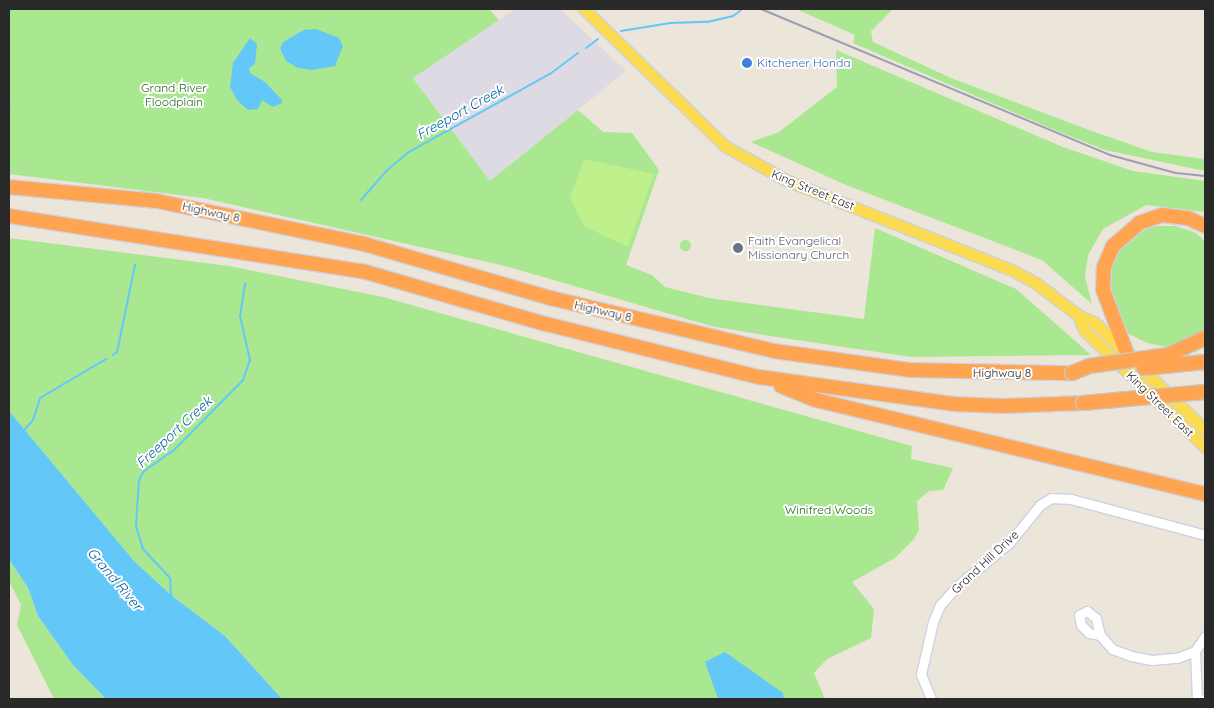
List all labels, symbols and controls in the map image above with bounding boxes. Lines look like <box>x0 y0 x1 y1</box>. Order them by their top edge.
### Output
place label: Kitchener Honda <box>757 56 850 70</box>
marker: Kitchener Honda <box>741 57 753 69</box>
park label: Grand River Floodplain <box>141 81 207 109</box>
water label: Freeport Creek <box>413 81 507 143</box>
street label: King Street East <box>769 167 857 213</box>
street label: Highway 8 <box>181 199 241 225</box>
place label: Faith Evangelical Missionary Church <box>748 234 849 262</box>
marker: Faith Evangelical Missionary Church <box>732 242 744 254</box>
street label: Highway 8 <box>573 297 633 325</box>
street label: Highway 8 <box>973 366 1031 380</box>
street label: King Street East <box>1123 368 1197 440</box>
water label: Freeport Creek <box>133 393 215 471</box>
park label: Winifred Woods <box>785 503 873 517</box>
street label: Grand Hill Drive <box>948 527 1022 597</box>
water label: Grand River <box>84 544 146 614</box>

